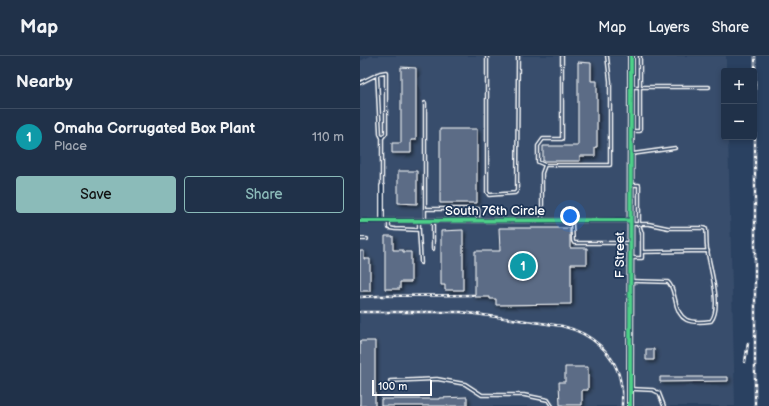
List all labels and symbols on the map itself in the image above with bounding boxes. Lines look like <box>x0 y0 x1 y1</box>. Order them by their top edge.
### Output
street label: South 76th Circle <box>445 203 545 219</box>
your location <box>560 206 580 226</box>
street label: F Street <box>612 232 628 278</box>
pin: 1 <box>510 251 536 281</box>
scale bar <box>372 378 432 397</box>

